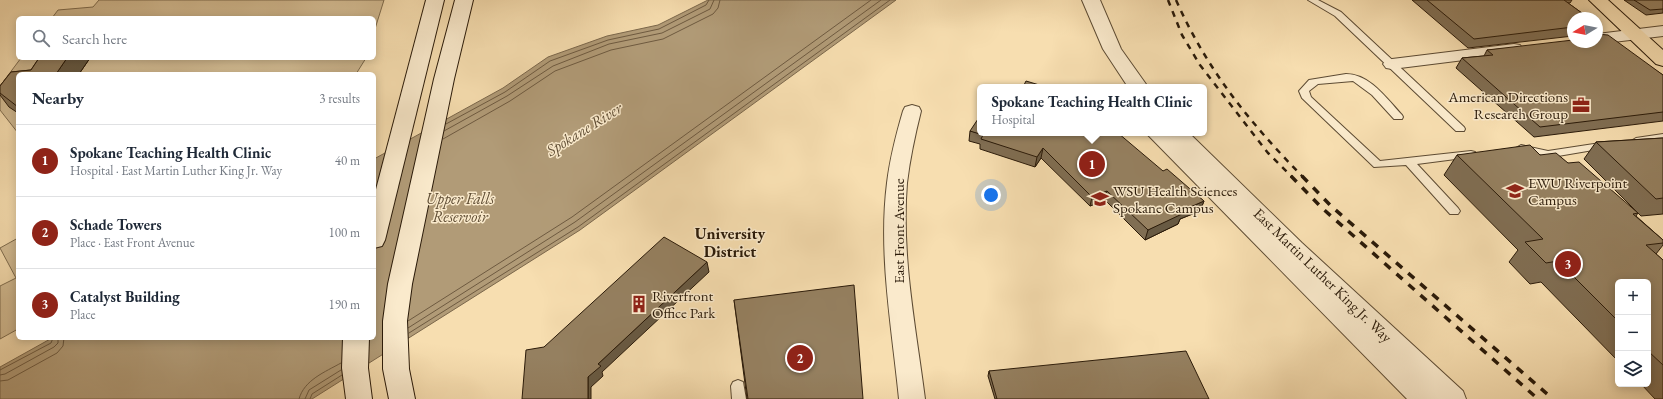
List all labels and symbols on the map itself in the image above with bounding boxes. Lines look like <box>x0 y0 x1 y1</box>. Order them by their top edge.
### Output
north arrow <box>1567 12 1603 48</box>
place label: American Directions Research Group <box>1447 87 1568 123</box>
office icon: American Directions Research Group <box>1571 95 1591 115</box>
water label: Spokane River <box>541 97 627 161</box>
pin: 1 <box>1079 149 1105 179</box>
place label: EWU Riverpoint Campus <box>1528 173 1628 209</box>
street label: East Front Avenue <box>889 178 908 284</box>
place label: WSU Health Sciences Spokane Campus <box>1113 181 1238 217</box>
school or university icon: EWU Riverpoint Campus <box>1505 181 1525 201</box>
your location <box>981 185 1001 205</box>
water label: Upper Falls Reservoir <box>426 188 495 227</box>
school or university icon: WSU Health Sciences Spokane Campus <box>1090 189 1110 209</box>
street label: East Martin Luther King Jr. Way <box>1250 204 1397 347</box>
district label: University District <box>695 223 766 262</box>
pin: 3 <box>1555 249 1581 279</box>
place label: Riverfront Office Park <box>652 286 716 322</box>
building icon: Riverfront Office Park <box>629 294 649 314</box>
pin: 2 <box>787 343 813 373</box>

